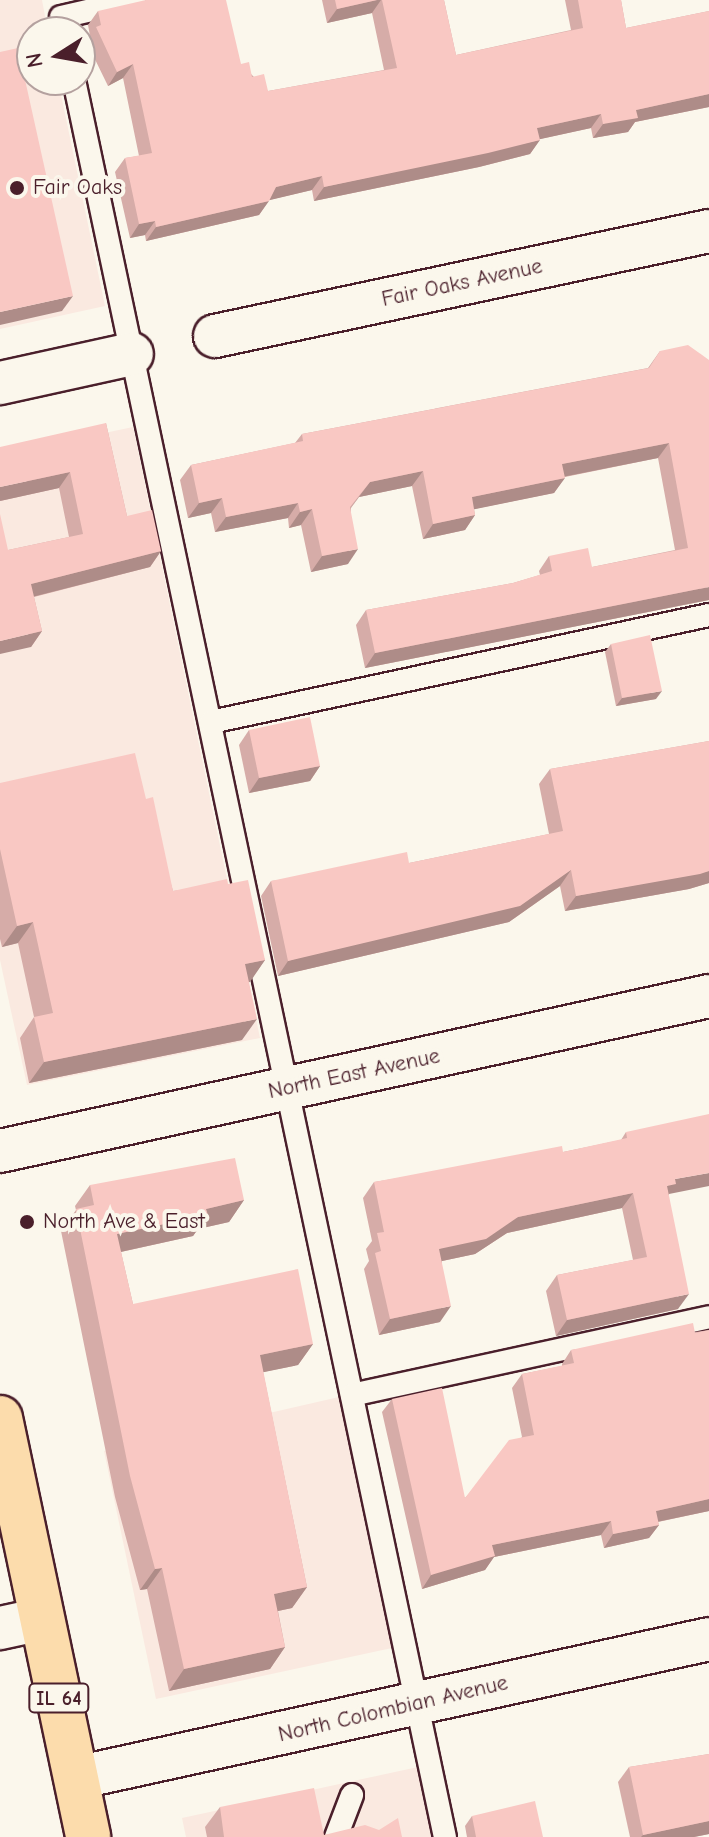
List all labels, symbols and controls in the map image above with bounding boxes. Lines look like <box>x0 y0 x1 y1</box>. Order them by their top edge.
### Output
north arrow <box>16 16 96 96</box>
text: N <box>20 51 49 70</box>
place label: Fair Oaks <box>33 175 122 201</box>
marker: Fair Oaks <box>8 179 26 197</box>
street label: Fair Oaks Avenue <box>379 253 545 313</box>
street label: North East Avenue <box>266 1043 442 1105</box>
place label: North Ave & East <box>43 1209 205 1235</box>
marker: North Ave & East <box>18 1213 36 1231</box>
street label: North Colombian Avenue <box>276 1670 510 1748</box>
road number: IL 64 <box>27 1682 91 1714</box>

